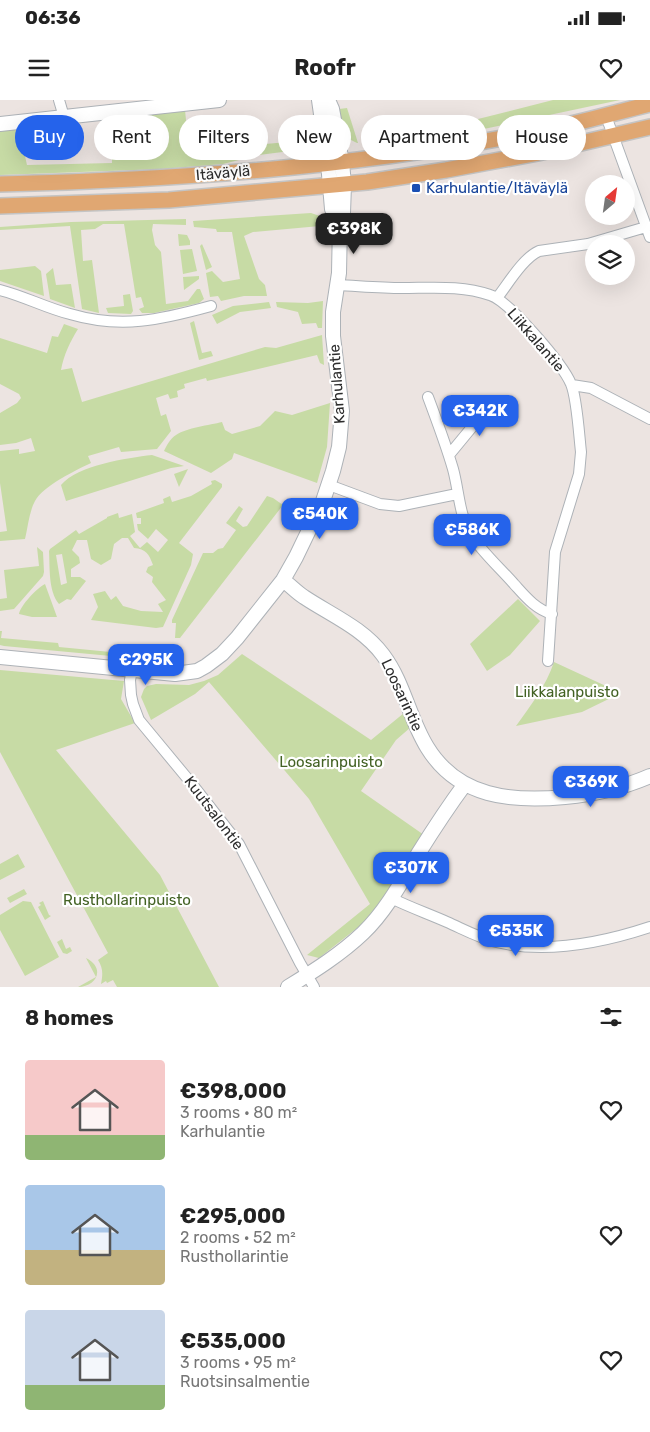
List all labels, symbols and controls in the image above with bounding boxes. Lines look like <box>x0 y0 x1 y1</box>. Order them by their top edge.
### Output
text: 06:36 <box>25 6 81 29</box>
icon: menu <box>25 54 53 82</box>
text: Roofr <box>294 54 356 81</box>
icon: heart <box>597 54 625 82</box>
chip: Buy <box>15 115 84 160</box>
chip: Rent <box>94 115 169 160</box>
chip: Filters <box>179 115 268 160</box>
chip: New <box>278 115 351 160</box>
chip: Apartment <box>361 115 487 160</box>
chip: House <box>497 115 586 160</box>
street label: Itäväylä <box>195 162 251 184</box>
north arrow <box>585 175 635 225</box>
map controls <box>585 175 635 285</box>
place label: Karhulantie/Itäväylä <box>426 179 568 197</box>
marker: Karhulantie/Itäväylä <box>410 182 422 194</box>
pin: €398K <box>319 212 389 255</box>
text: €398K <box>327 219 381 238</box>
button: layers <box>585 235 635 285</box>
street label: Liikkalantie <box>504 305 568 375</box>
street label: Karhulantie <box>325 344 349 424</box>
pin: €342K <box>445 394 515 437</box>
text: €342K <box>452 401 508 420</box>
pin: €540K <box>285 498 355 540</box>
text: €540K <box>292 504 348 523</box>
pin: €586K <box>437 514 507 556</box>
text: €586K <box>445 520 499 539</box>
pin: €295K <box>111 644 181 686</box>
text: €295K <box>119 650 173 669</box>
street label: Loosarintie <box>377 656 427 734</box>
park label: Liikkalanpuisto <box>515 683 619 701</box>
park label: Loosarinpuisto <box>279 753 383 771</box>
pin: €369K <box>556 766 626 808</box>
text: €369K <box>564 772 618 791</box>
street label: Kuutsalontie <box>180 773 248 853</box>
pin: €307K <box>376 852 446 894</box>
text: €307K <box>384 858 438 877</box>
park label: Rusthollarinpuisto <box>63 891 191 909</box>
pin: €535K <box>481 914 551 957</box>
text: €535K <box>489 921 543 940</box>
icon: filters <box>597 1003 625 1031</box>
text: 8 homes <box>25 1005 114 1030</box>
text: €398,000 <box>180 1078 286 1103</box>
icon: home <box>65 1080 125 1140</box>
icon: heart <box>597 1096 625 1124</box>
text: 3 rooms · 80 m² <box>180 1103 297 1122</box>
text: Karhulantie <box>180 1122 265 1141</box>
text: €295,000 <box>180 1203 286 1228</box>
icon: home <box>65 1205 125 1265</box>
icon: heart <box>597 1221 625 1249</box>
text: 2 rooms · 52 m² <box>180 1228 296 1247</box>
text: Rusthollarintie <box>180 1247 289 1266</box>
text: €535,000 <box>180 1328 286 1353</box>
icon: home <box>65 1330 125 1390</box>
icon: heart <box>597 1346 625 1374</box>
text: 3 rooms · 95 m² <box>180 1353 296 1372</box>
text: Ruotsinsalmentie <box>180 1372 310 1391</box>

